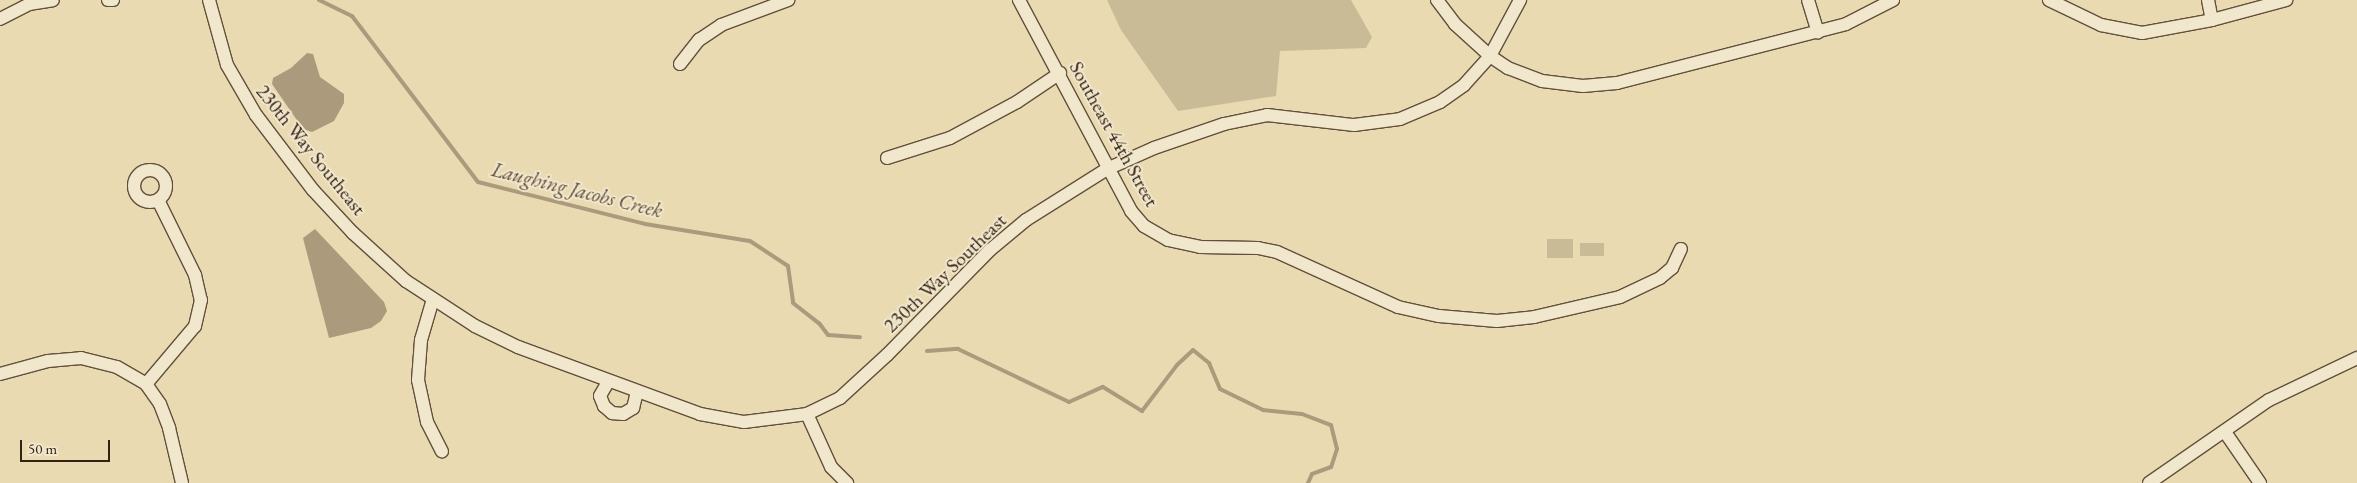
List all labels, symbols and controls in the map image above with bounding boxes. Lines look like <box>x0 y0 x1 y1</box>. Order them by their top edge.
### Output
street label: Southeast 44th Street <box>1064 57 1164 211</box>
street label: 230th Way Southeast <box>251 80 371 220</box>
water label: Laughing Jacobs Creek <box>489 157 665 223</box>
street label: 230th Way Southeast <box>879 208 1011 338</box>
scale bar <box>22 430 112 462</box>
text: 50 m <box>28 439 57 458</box>

